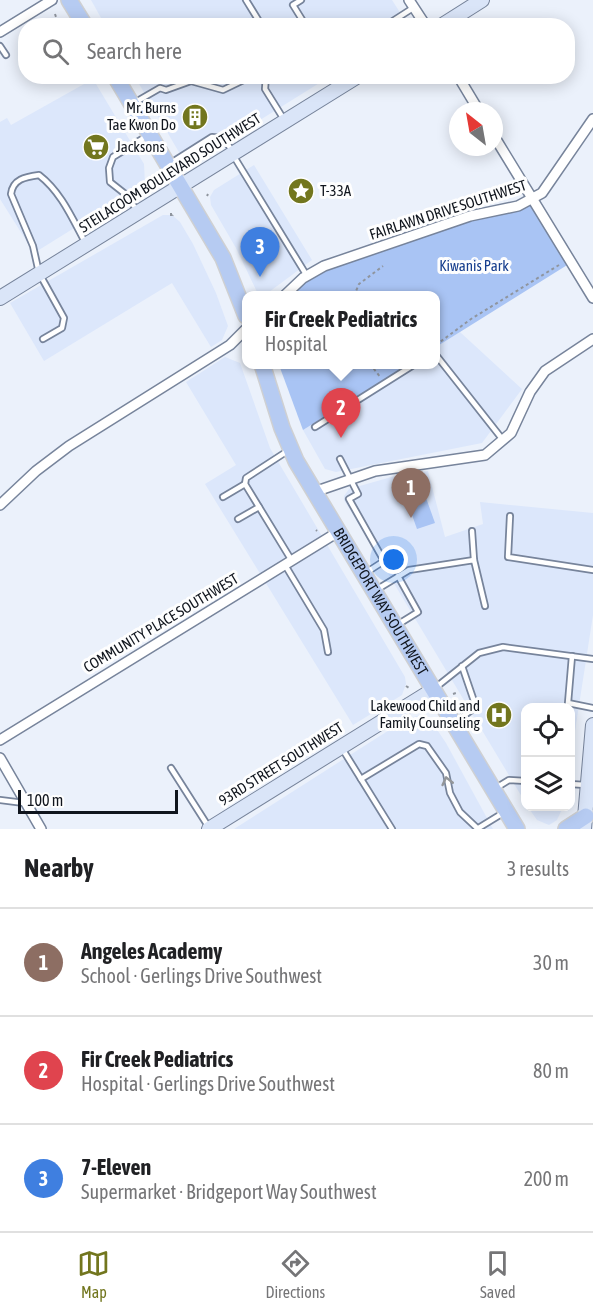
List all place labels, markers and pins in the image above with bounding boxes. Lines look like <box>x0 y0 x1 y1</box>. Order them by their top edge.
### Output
place label: Mr. Burns Tae Kwon Do <box>107 99 176 133</box>
building icon: Mr. Burns Tae Kwon Do <box>180 102 210 132</box>
supermarket icon: Jacksons <box>81 132 111 162</box>
place label: Jacksons <box>116 138 165 155</box>
place icon: T-33A <box>286 176 316 206</box>
place label: T-33A <box>320 182 352 199</box>
pin: 3 <box>240 228 280 277</box>
pin: 2 <box>322 388 360 438</box>
pin: 1 <box>392 468 430 518</box>
place label: Lakewood Child and Family Counseling <box>370 697 481 731</box>
hospital icon: Lakewood Child and Family Counseling <box>484 700 514 730</box>

